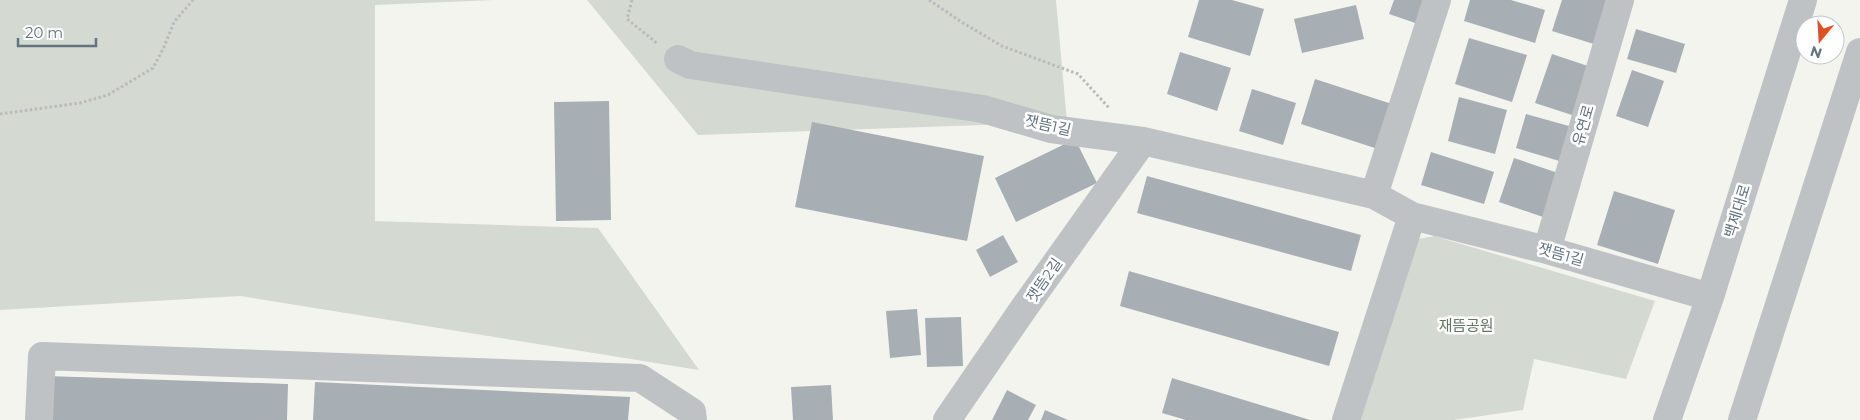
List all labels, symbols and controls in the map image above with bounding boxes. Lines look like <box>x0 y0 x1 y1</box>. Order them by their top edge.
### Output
scale bar <box>18 15 95 47</box>
north arrow <box>1795 15 1845 65</box>
text: 20 m <box>25 23 63 42</box>
text: N <box>1808 42 1824 63</box>
street label: 유연로 <box>1568 102 1598 148</box>
street label: 잿뜸1길 <box>1023 110 1073 140</box>
street label: 백제대로 <box>1720 182 1754 240</box>
street label: 잿뜸1길 <box>1536 238 1586 270</box>
street label: 잿뜸2길 <box>1022 254 1066 306</box>
park label: 재뜸공원 <box>1438 316 1494 335</box>

